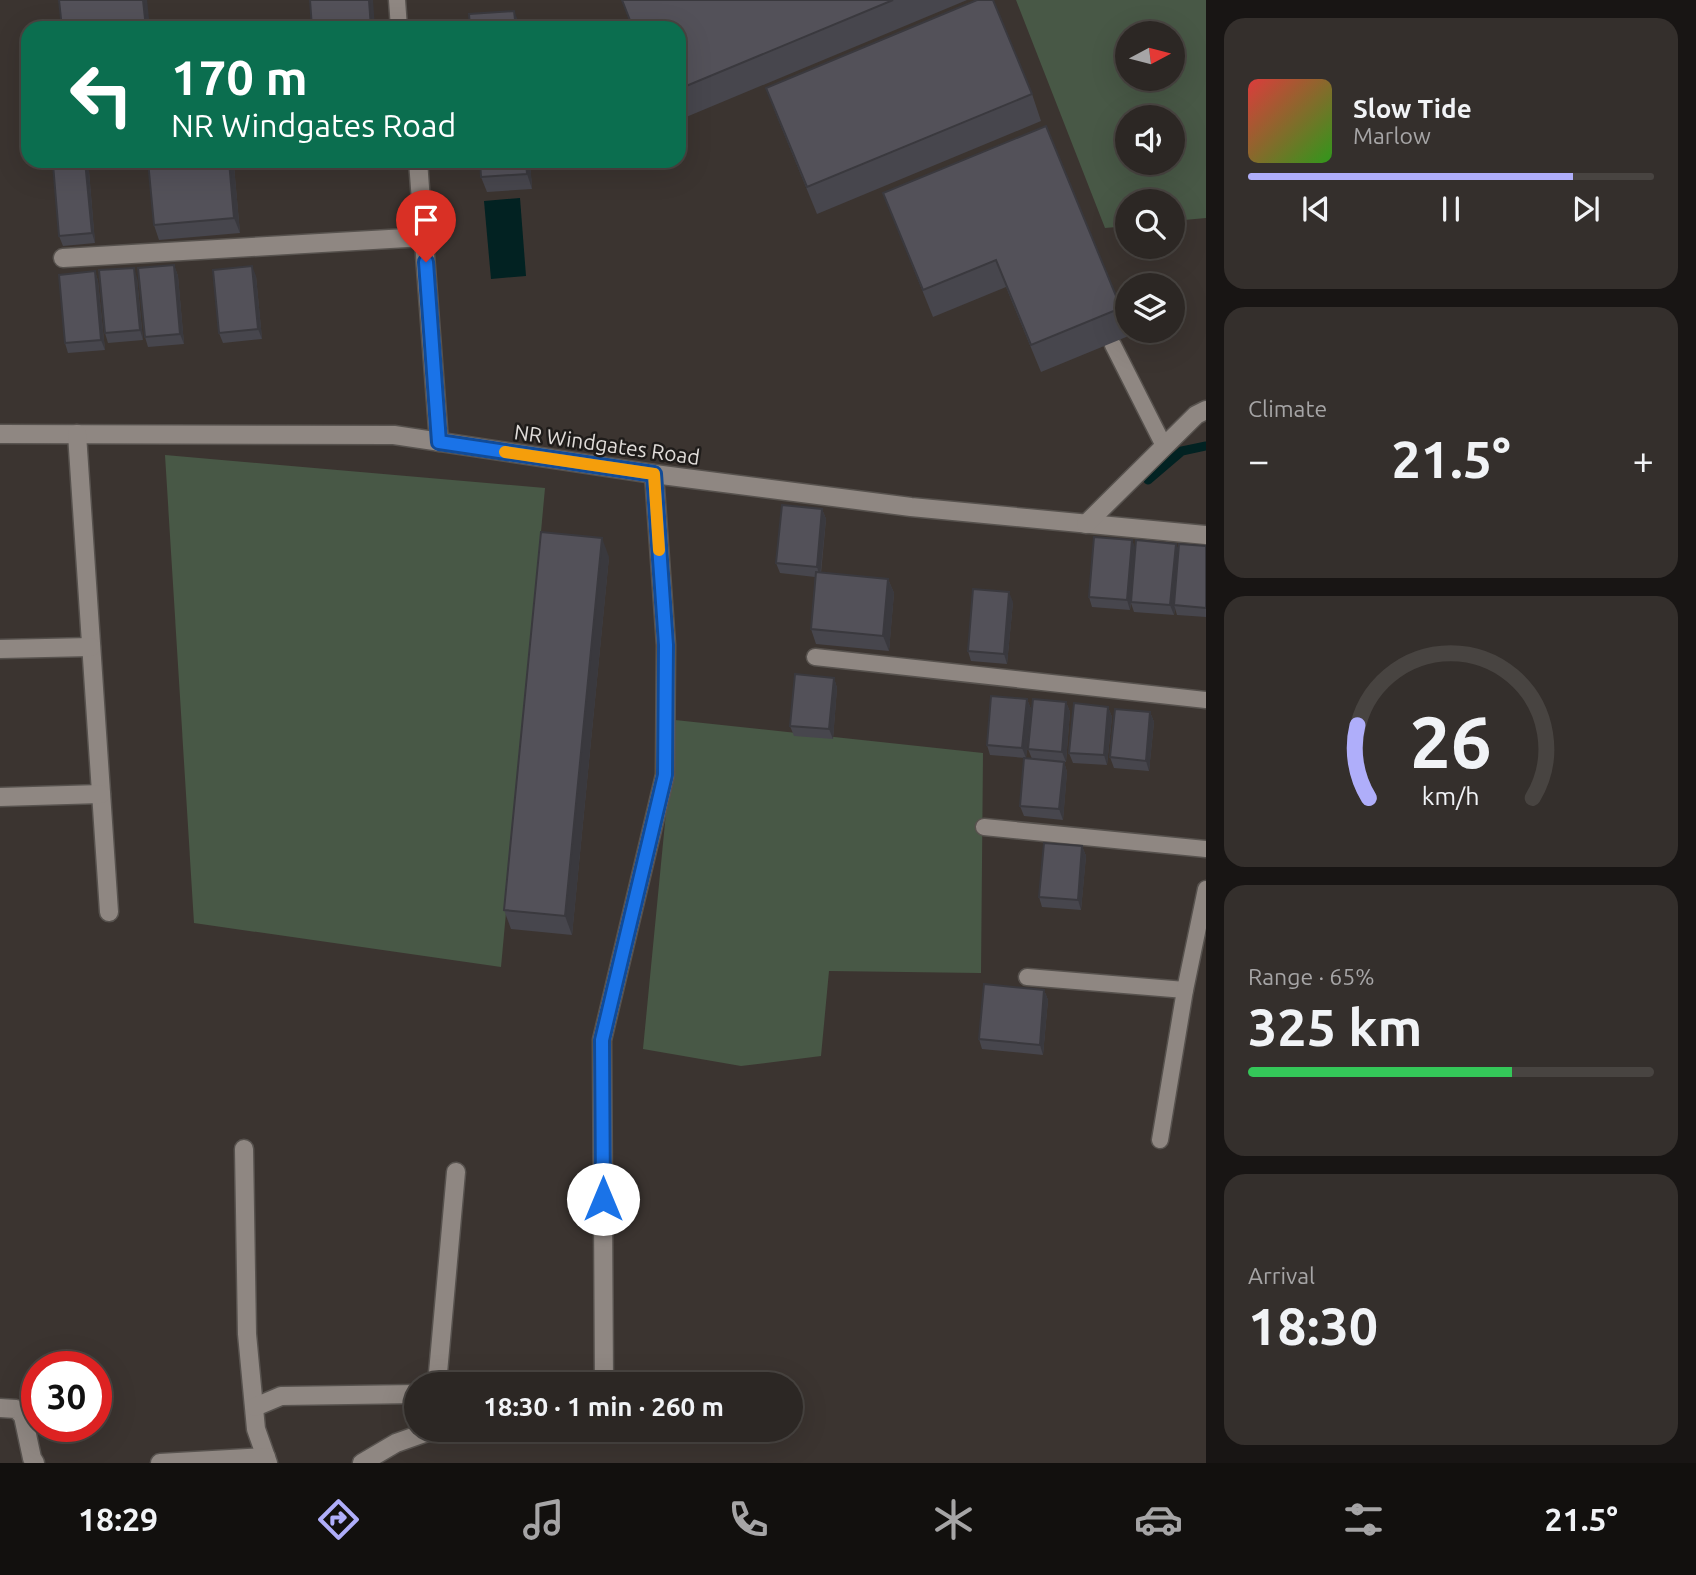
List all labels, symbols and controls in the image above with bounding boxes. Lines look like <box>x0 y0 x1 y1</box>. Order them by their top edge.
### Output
north arrow <box>1115 21 1185 91</box>
map controls <box>1115 21 1185 343</box>
icon: left <box>56 49 147 140</box>
text: 170 m <box>171 49 308 104</box>
text: Slow Tide <box>1353 94 1472 123</box>
button: sound <box>1115 105 1185 175</box>
text: NR Windgates Road <box>171 107 456 143</box>
text: Marlow <box>1353 123 1431 148</box>
button: search <box>1115 189 1185 259</box>
pin <box>396 190 456 262</box>
icon: previous <box>1297 190 1335 228</box>
icon: pause <box>1432 190 1470 228</box>
icon: next <box>1567 190 1605 228</box>
icon: arrive <box>407 201 445 239</box>
button: layers <box>1115 273 1185 343</box>
text: Climate <box>1248 396 1327 421</box>
street label: NR Windgates Road <box>513 419 701 469</box>
text: 21.5° <box>1391 430 1511 488</box>
text: − <box>1248 439 1269 481</box>
text: + <box>1633 439 1654 481</box>
text: 26 <box>1410 700 1492 782</box>
text: km/h <box>1422 781 1480 809</box>
text: Range · 65% <box>1248 964 1375 989</box>
text: 325 km <box>1248 998 1422 1056</box>
position arrow <box>566 1162 640 1236</box>
text: Arrival <box>1248 1263 1315 1288</box>
text: 18:30 <box>1248 1297 1378 1355</box>
speed limit sign: 30 <box>21 1351 112 1442</box>
text: 18:30 · 1 min · 260 m <box>483 1392 724 1421</box>
icon: directions <box>314 1495 363 1544</box>
icon: music <box>519 1495 568 1544</box>
icon: phone <box>724 1495 773 1544</box>
icon: climate <box>929 1495 978 1544</box>
icon: car <box>1134 1495 1183 1544</box>
icon: filters <box>1339 1495 1388 1544</box>
text: 18:29 <box>78 1501 158 1537</box>
text: 21.5° <box>1545 1501 1618 1537</box>

